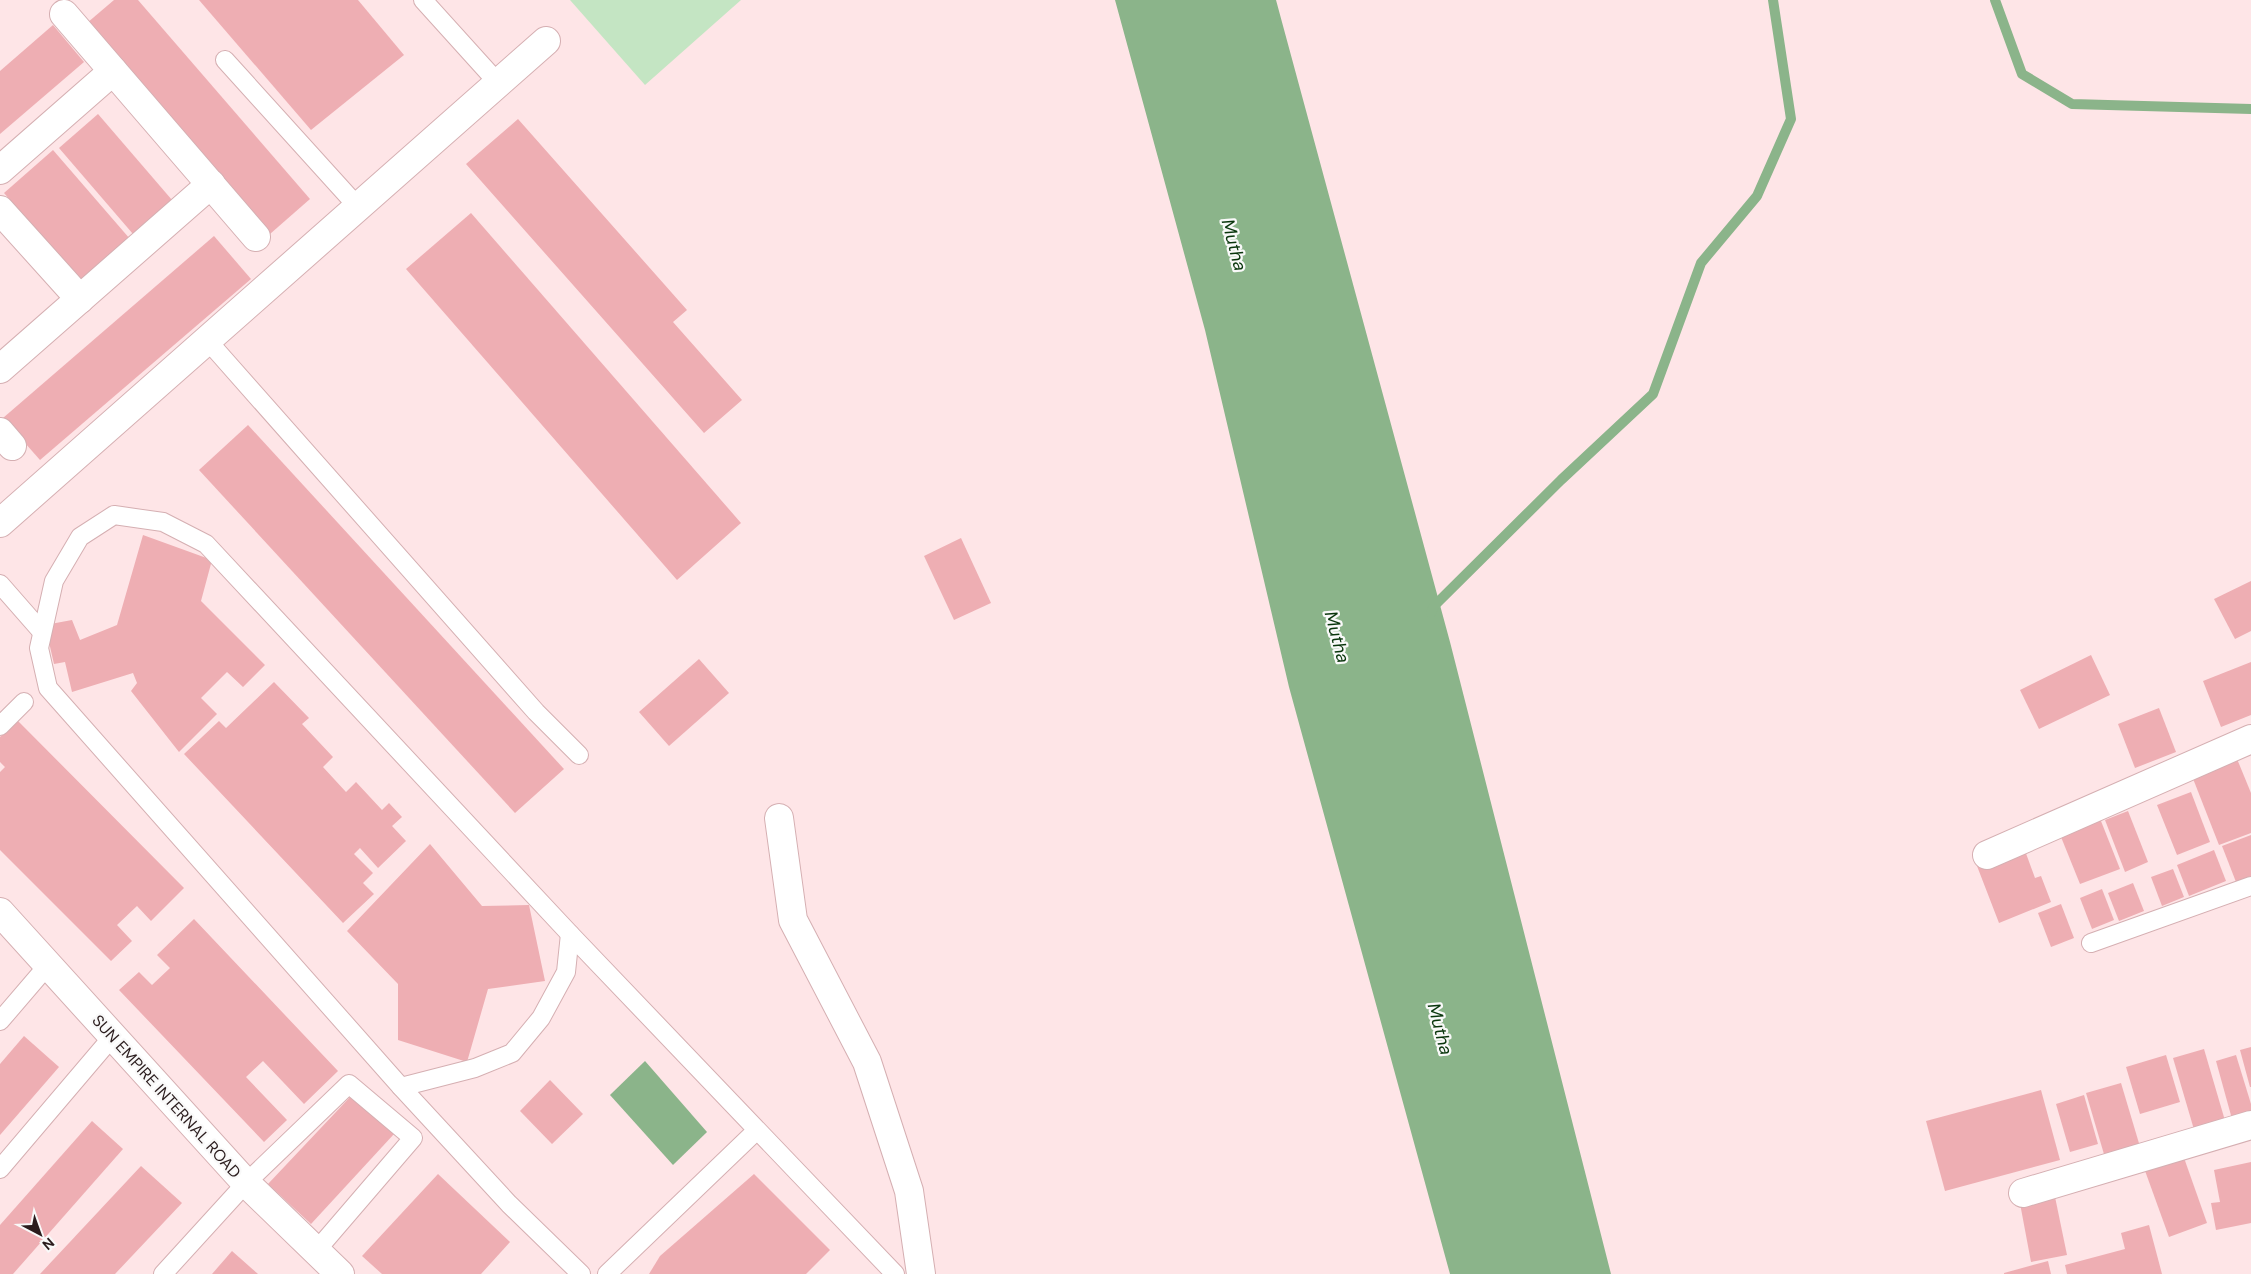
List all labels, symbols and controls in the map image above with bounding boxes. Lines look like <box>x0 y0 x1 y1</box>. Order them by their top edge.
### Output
water label: Mutha <box>1216 216 1252 274</box>
water label: Mutha <box>1319 608 1355 666</box>
water label: Mutha <box>1422 1000 1458 1058</box>
street label: SUN EMPIRE INTERNAL ROAD <box>88 1010 246 1182</box>
north arrow <box>15 1209 65 1259</box>
text: N <box>39 1234 58 1254</box>

